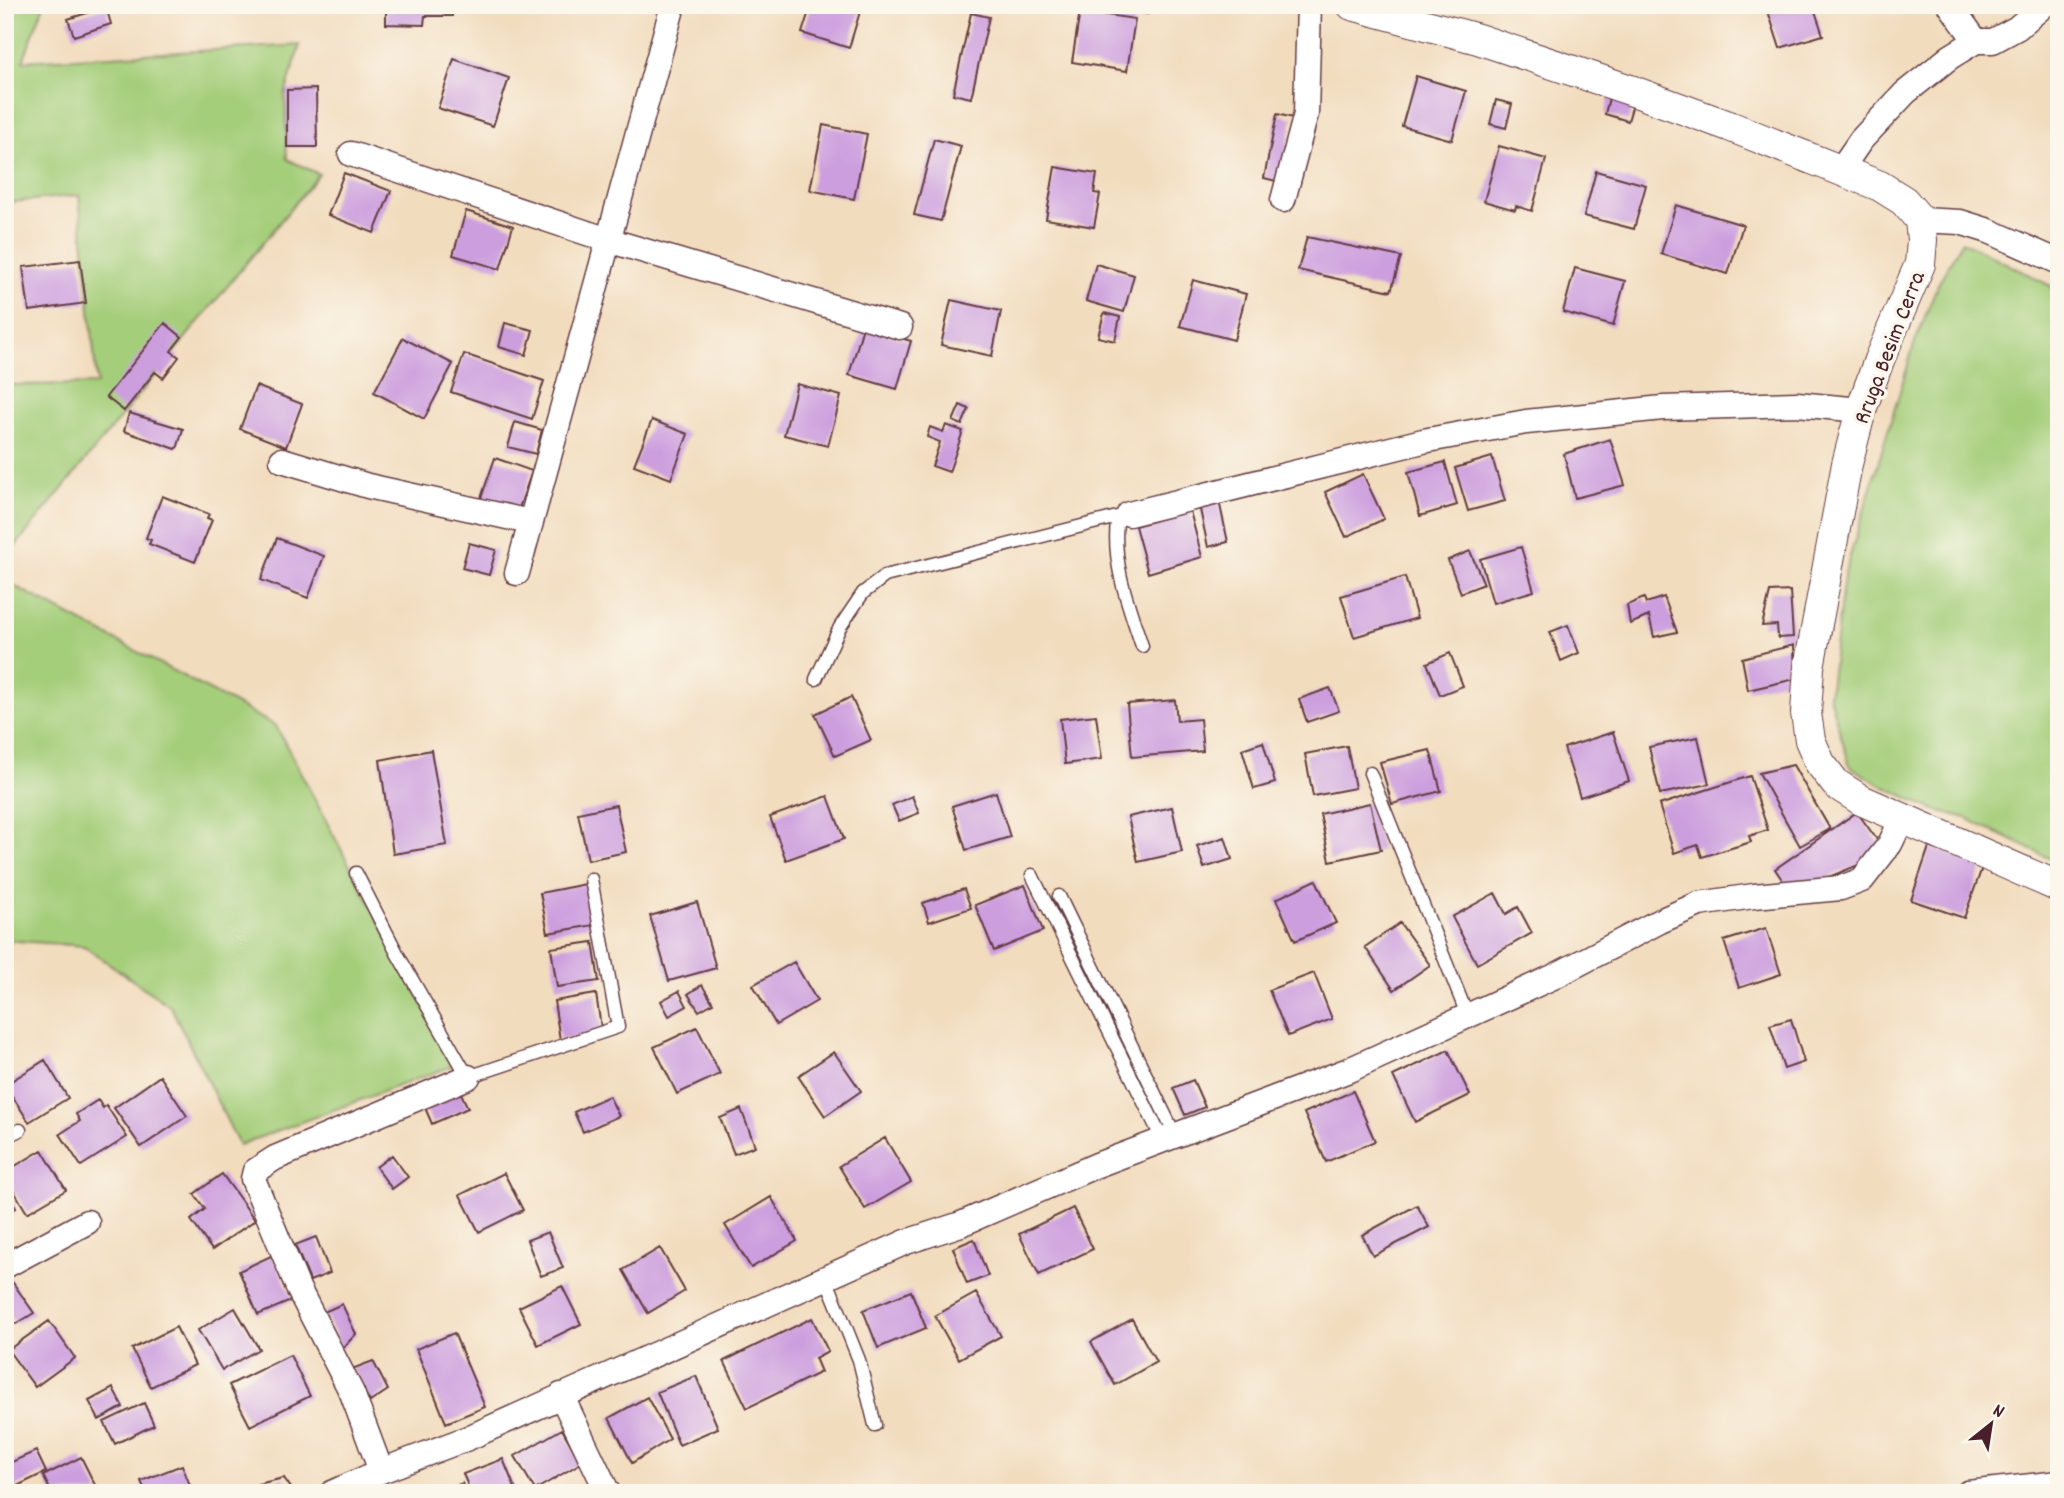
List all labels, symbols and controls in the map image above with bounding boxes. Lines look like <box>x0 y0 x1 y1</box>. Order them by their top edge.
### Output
street label: Rruga Besim Cerra <box>1847 266 1936 429</box>
north arrow <box>1955 1390 2025 1460</box>
text: N <box>1987 1398 2009 1426</box>

